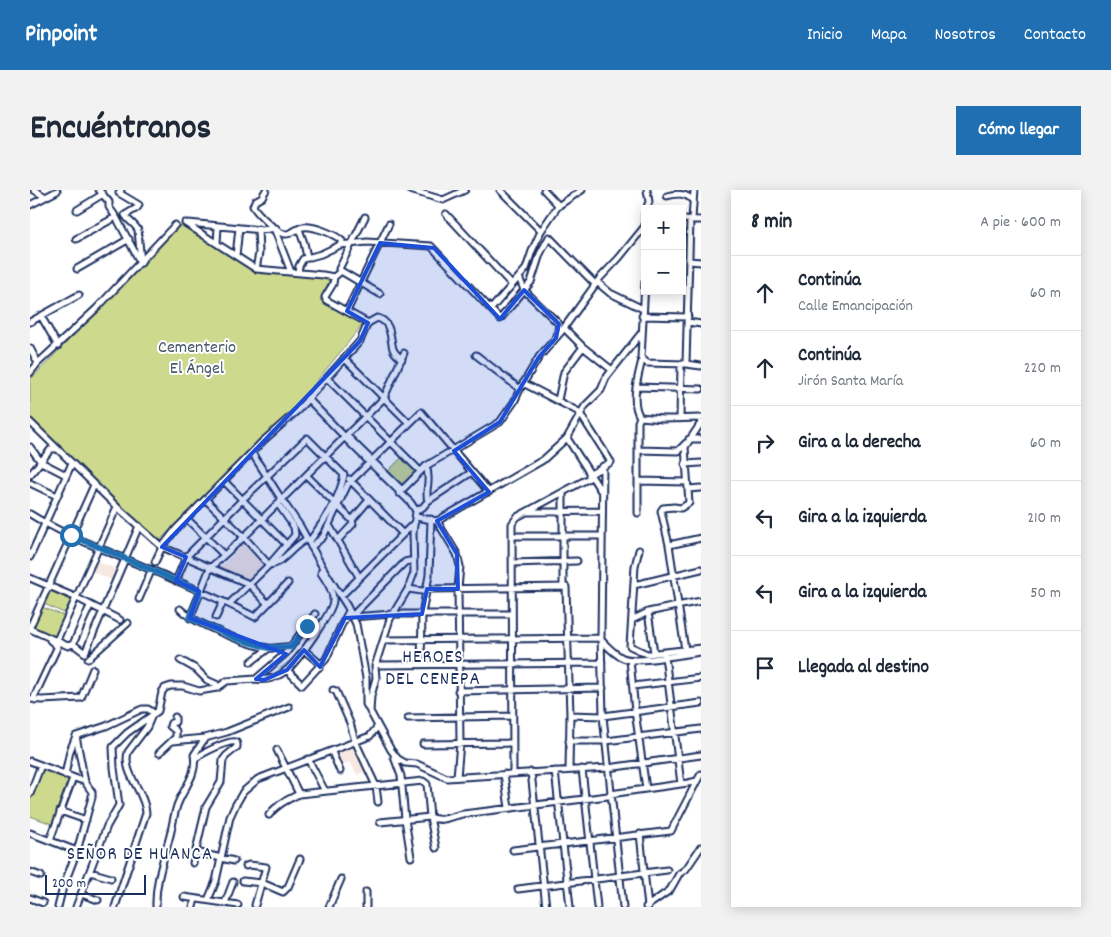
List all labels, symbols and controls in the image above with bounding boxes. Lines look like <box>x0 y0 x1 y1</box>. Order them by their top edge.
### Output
text: Pinpoint <box>25 18 97 52</box>
text: Inicio <box>807 23 843 48</box>
text: Mapa <box>871 23 906 48</box>
text: Nosotros <box>934 23 996 48</box>
text: Contacto <box>1024 23 1086 48</box>
text: Encuéntranos <box>30 105 211 155</box>
button: Cómo llegar <box>956 106 1081 155</box>
map controls <box>641 205 686 295</box>
button: + <box>641 205 686 250</box>
text: 8 min <box>751 208 792 238</box>
text: A pie · 600 m <box>980 211 1061 234</box>
button: − <box>641 250 686 295</box>
text: Continúa <box>798 268 861 295</box>
icon: ahead <box>751 279 779 307</box>
text: 60 m <box>1030 282 1061 305</box>
text: Calle Emancipación <box>798 295 913 318</box>
park label: Cementerio El Ángel <box>158 336 236 382</box>
text: Continúa <box>798 343 861 370</box>
icon: ahead <box>751 354 779 382</box>
text: 220 m <box>1024 357 1061 380</box>
text: Jirón Santa María <box>798 370 903 393</box>
icon: right <box>751 429 779 457</box>
text: Gira a la derecha <box>798 430 920 457</box>
text: 60 m <box>1030 432 1061 455</box>
icon: left <box>751 504 779 532</box>
text: Gira a la izquierda <box>798 505 926 532</box>
text: 210 m <box>1027 507 1061 530</box>
route start <box>60 524 83 547</box>
icon: left <box>751 579 779 607</box>
text: Gira a la izquierda <box>798 580 926 607</box>
text: 50 m <box>1030 582 1061 605</box>
route end <box>296 615 319 638</box>
district label: HEROES DEL CENEPA <box>385 645 481 694</box>
icon: arrive <box>751 654 779 682</box>
text: Llegada al destino <box>798 655 929 682</box>
district label: SEÑOR DE HUANCA <box>67 842 213 869</box>
scale bar <box>45 872 146 895</box>
text: 200 m <box>52 874 86 894</box>

